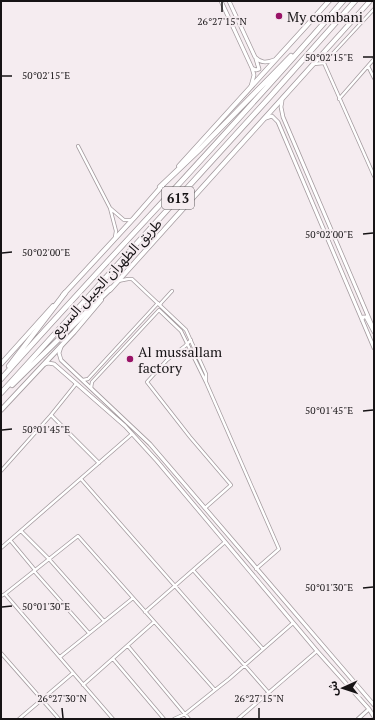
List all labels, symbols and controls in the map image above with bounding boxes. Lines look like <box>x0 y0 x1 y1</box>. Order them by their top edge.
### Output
place label: My combani <box>287 7 363 26</box>
marker: My combani <box>274 11 284 21</box>
text: 26°27'15"N <box>197 15 247 28</box>
text: 50°02'15"E <box>305 51 353 64</box>
text: 50°02'15"E <box>22 69 70 82</box>
road number: 613 <box>162 187 194 209</box>
street label: طريق الظهران الجبيل السريع <box>46 214 167 341</box>
text: 50°02'00"E <box>305 228 353 241</box>
text: 50°02'00"E <box>22 246 70 259</box>
place label: Al mussallam factory <box>138 342 222 377</box>
marker: Al mussallam factory <box>125 354 135 364</box>
text: 50°01'45"E <box>305 404 353 417</box>
text: 50°01'45"E <box>22 423 70 436</box>
text: 50°01'30"E <box>305 581 353 594</box>
text: 50°01'30"E <box>22 600 70 613</box>
north arrow <box>323 668 363 708</box>
text: ش <box>326 681 340 696</box>
text: 26°27'30"N <box>37 692 87 705</box>
text: 26°27'15"N <box>234 692 284 705</box>

